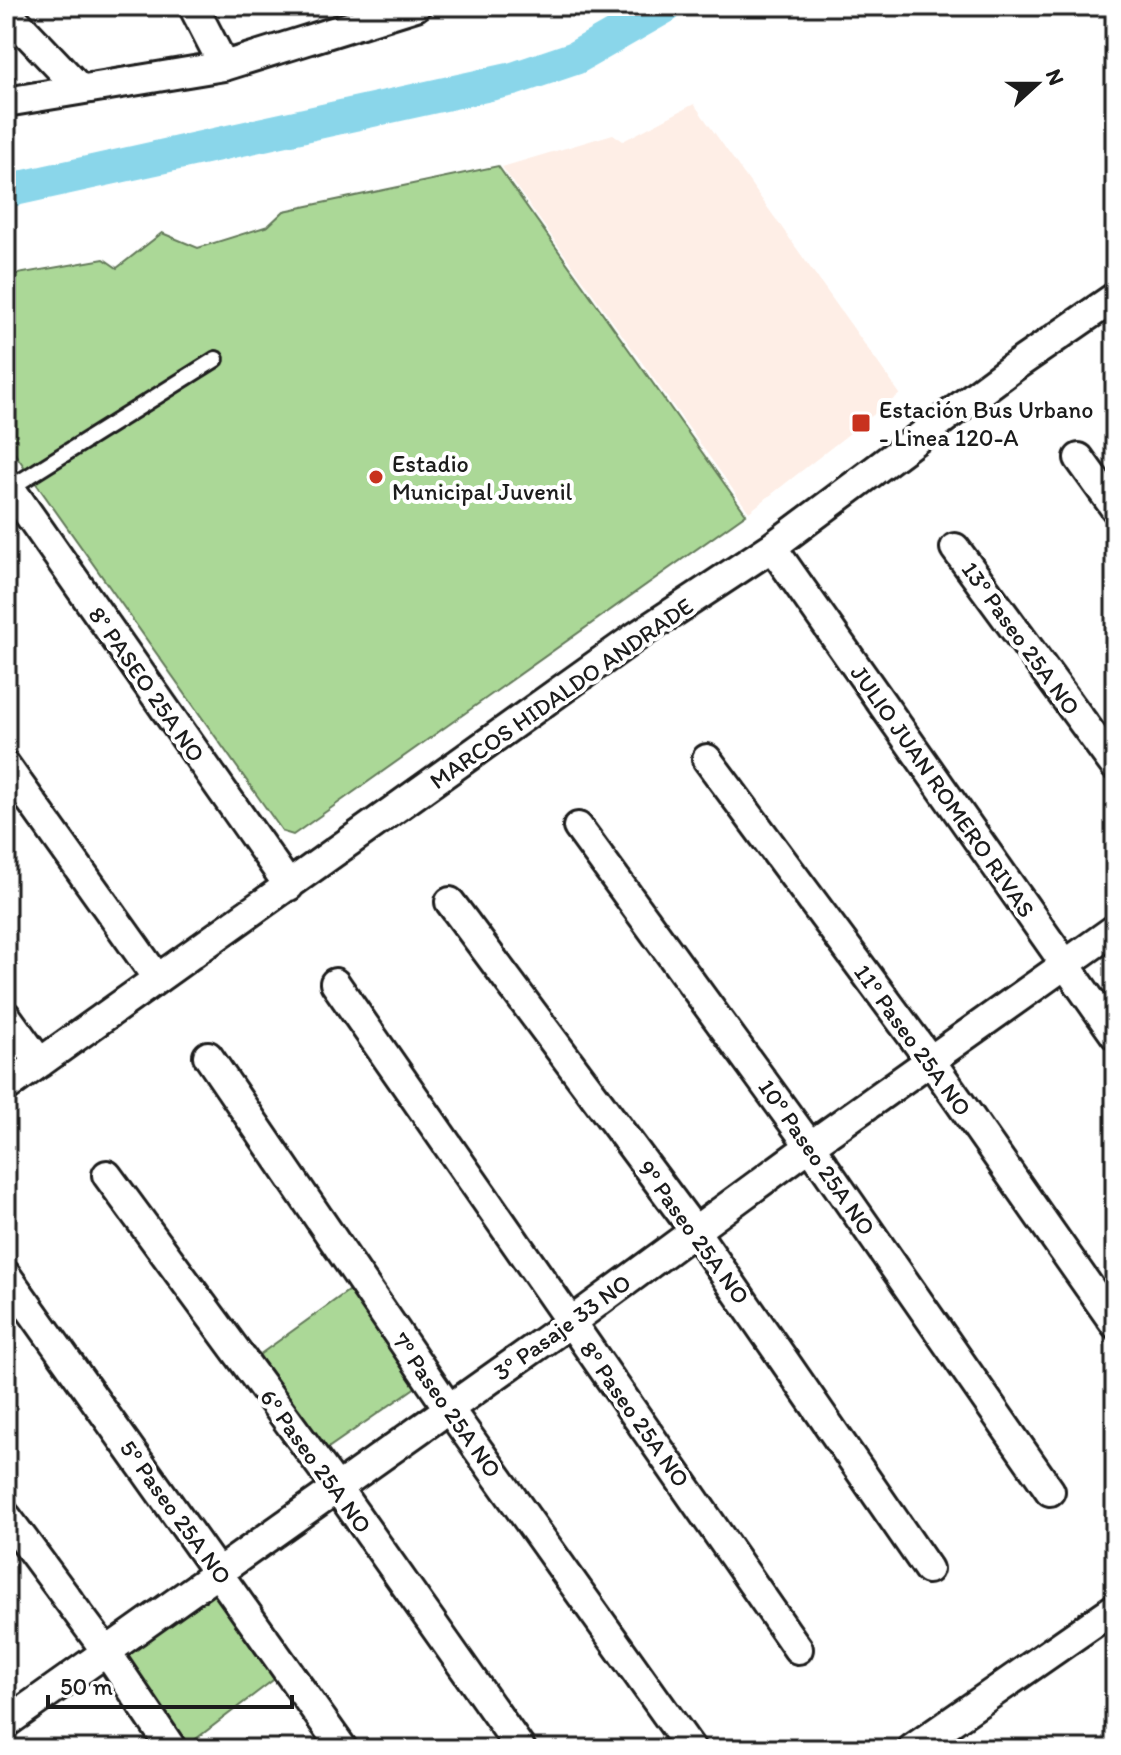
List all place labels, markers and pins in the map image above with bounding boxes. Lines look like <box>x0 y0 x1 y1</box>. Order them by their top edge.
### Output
place label: Estación Bus Urbano - Linea 120-A <box>879 395 1093 452</box>
marker: Estación Bus Urbano - Linea 120-A <box>850 412 872 434</box>
place label: Estadio Municipal Juvenil <box>392 449 573 506</box>
marker: Estadio Municipal Juvenil <box>367 468 385 486</box>

